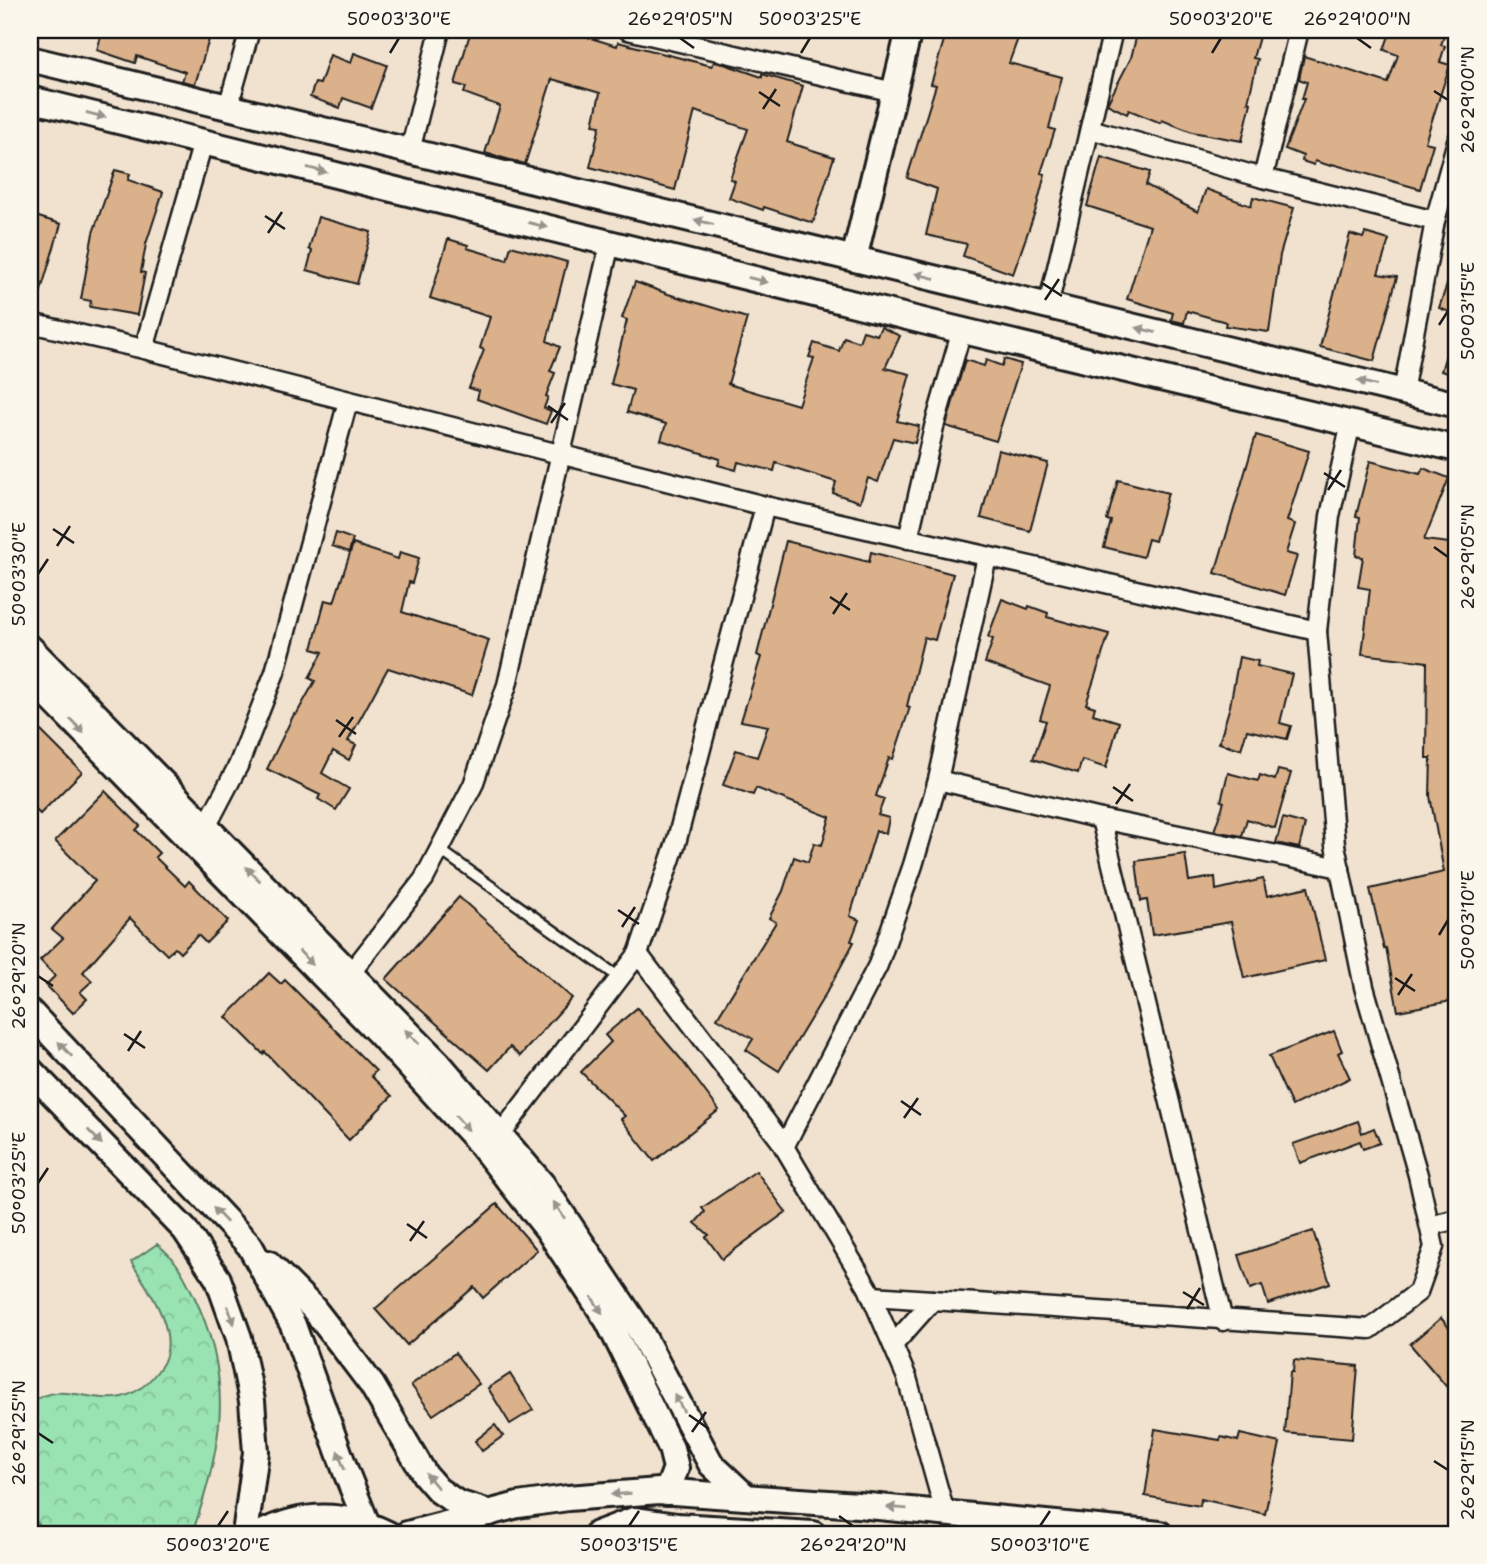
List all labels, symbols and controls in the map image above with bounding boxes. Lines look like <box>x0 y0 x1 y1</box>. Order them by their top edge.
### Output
text: 50°03'30"E <box>347 7 451 31</box>
text: 26°29'05"N <box>627 7 733 31</box>
text: 50°03'25"E <box>759 7 861 31</box>
text: 50°03'20"E <box>1169 7 1273 31</box>
text: 26°29'00"N <box>1303 7 1411 31</box>
text: 26°29'00"N <box>1456 46 1480 154</box>
one-way arrow <box>85 110 107 121</box>
one-way arrow <box>306 165 328 176</box>
one-way arrow <box>693 217 715 228</box>
one-way arrow <box>527 220 549 231</box>
text: 50°03'15"E <box>1456 262 1480 360</box>
one-way arrow <box>914 270 936 281</box>
one-way arrow <box>748 275 770 286</box>
one-way arrow <box>1135 324 1157 335</box>
one-way arrow <box>1356 377 1378 388</box>
text: 26°29'05"N <box>1456 504 1480 610</box>
text: 50°03'30"E <box>7 522 31 626</box>
one-way arrow <box>69 717 86 734</box>
one-way arrow <box>245 866 261 883</box>
text: 50°03'10"E <box>1456 870 1480 970</box>
text: 26°29'20"N <box>7 922 31 1030</box>
one-way arrow <box>297 949 314 966</box>
one-way arrow <box>404 1029 421 1045</box>
one-way arrow <box>57 1041 73 1058</box>
one-way arrow <box>453 1114 469 1131</box>
one-way arrow <box>86 1128 103 1145</box>
text: 50°03'25"E <box>7 1132 31 1234</box>
one-way arrow <box>553 1200 566 1219</box>
one-way arrow <box>213 1207 229 1224</box>
one-way arrow <box>591 1296 604 1315</box>
one-way arrow <box>226 1305 237 1326</box>
text: 26°29'25"N <box>7 1380 31 1486</box>
one-way arrow <box>673 1393 685 1412</box>
text: 26°29'15"N <box>1456 1419 1480 1521</box>
one-way arrow <box>336 1450 347 1471</box>
one-way arrow <box>424 1473 439 1491</box>
one-way arrow <box>610 1489 632 1500</box>
one-way arrow <box>885 1502 907 1513</box>
text: 50°03'20"E <box>166 1533 270 1557</box>
text: 50°03'15"E <box>580 1533 678 1557</box>
text: 26°29'20"N <box>799 1533 907 1557</box>
text: 50°03'10"E <box>990 1533 1090 1557</box>

